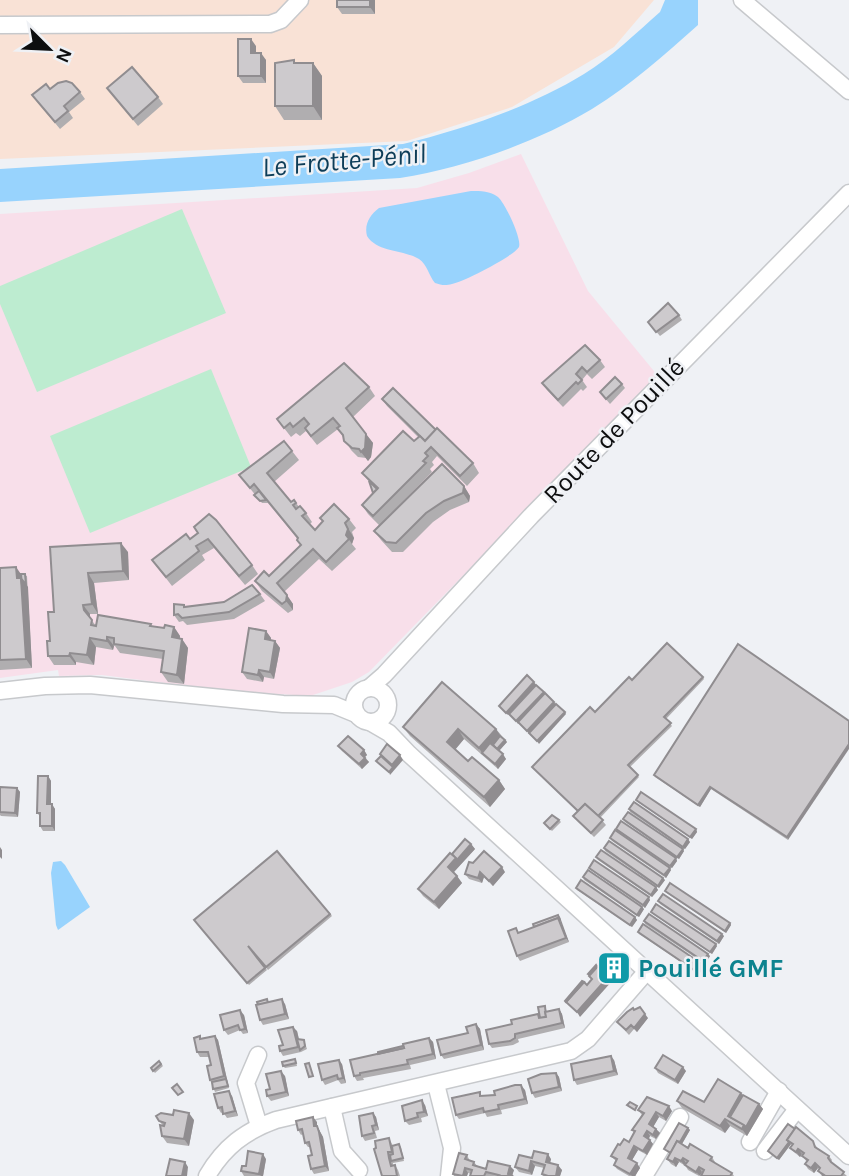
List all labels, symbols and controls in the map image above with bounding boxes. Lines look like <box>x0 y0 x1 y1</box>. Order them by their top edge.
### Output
north arrow <box>14 14 84 84</box>
text: N <box>51 45 76 66</box>
water label: Le Frotte-Pénil <box>261 136 427 184</box>
street label: Route de Pouillé <box>537 352 691 510</box>
building icon: Pouillé GMF <box>595 949 633 987</box>
place label: Pouillé GMF <box>638 953 783 984</box>

